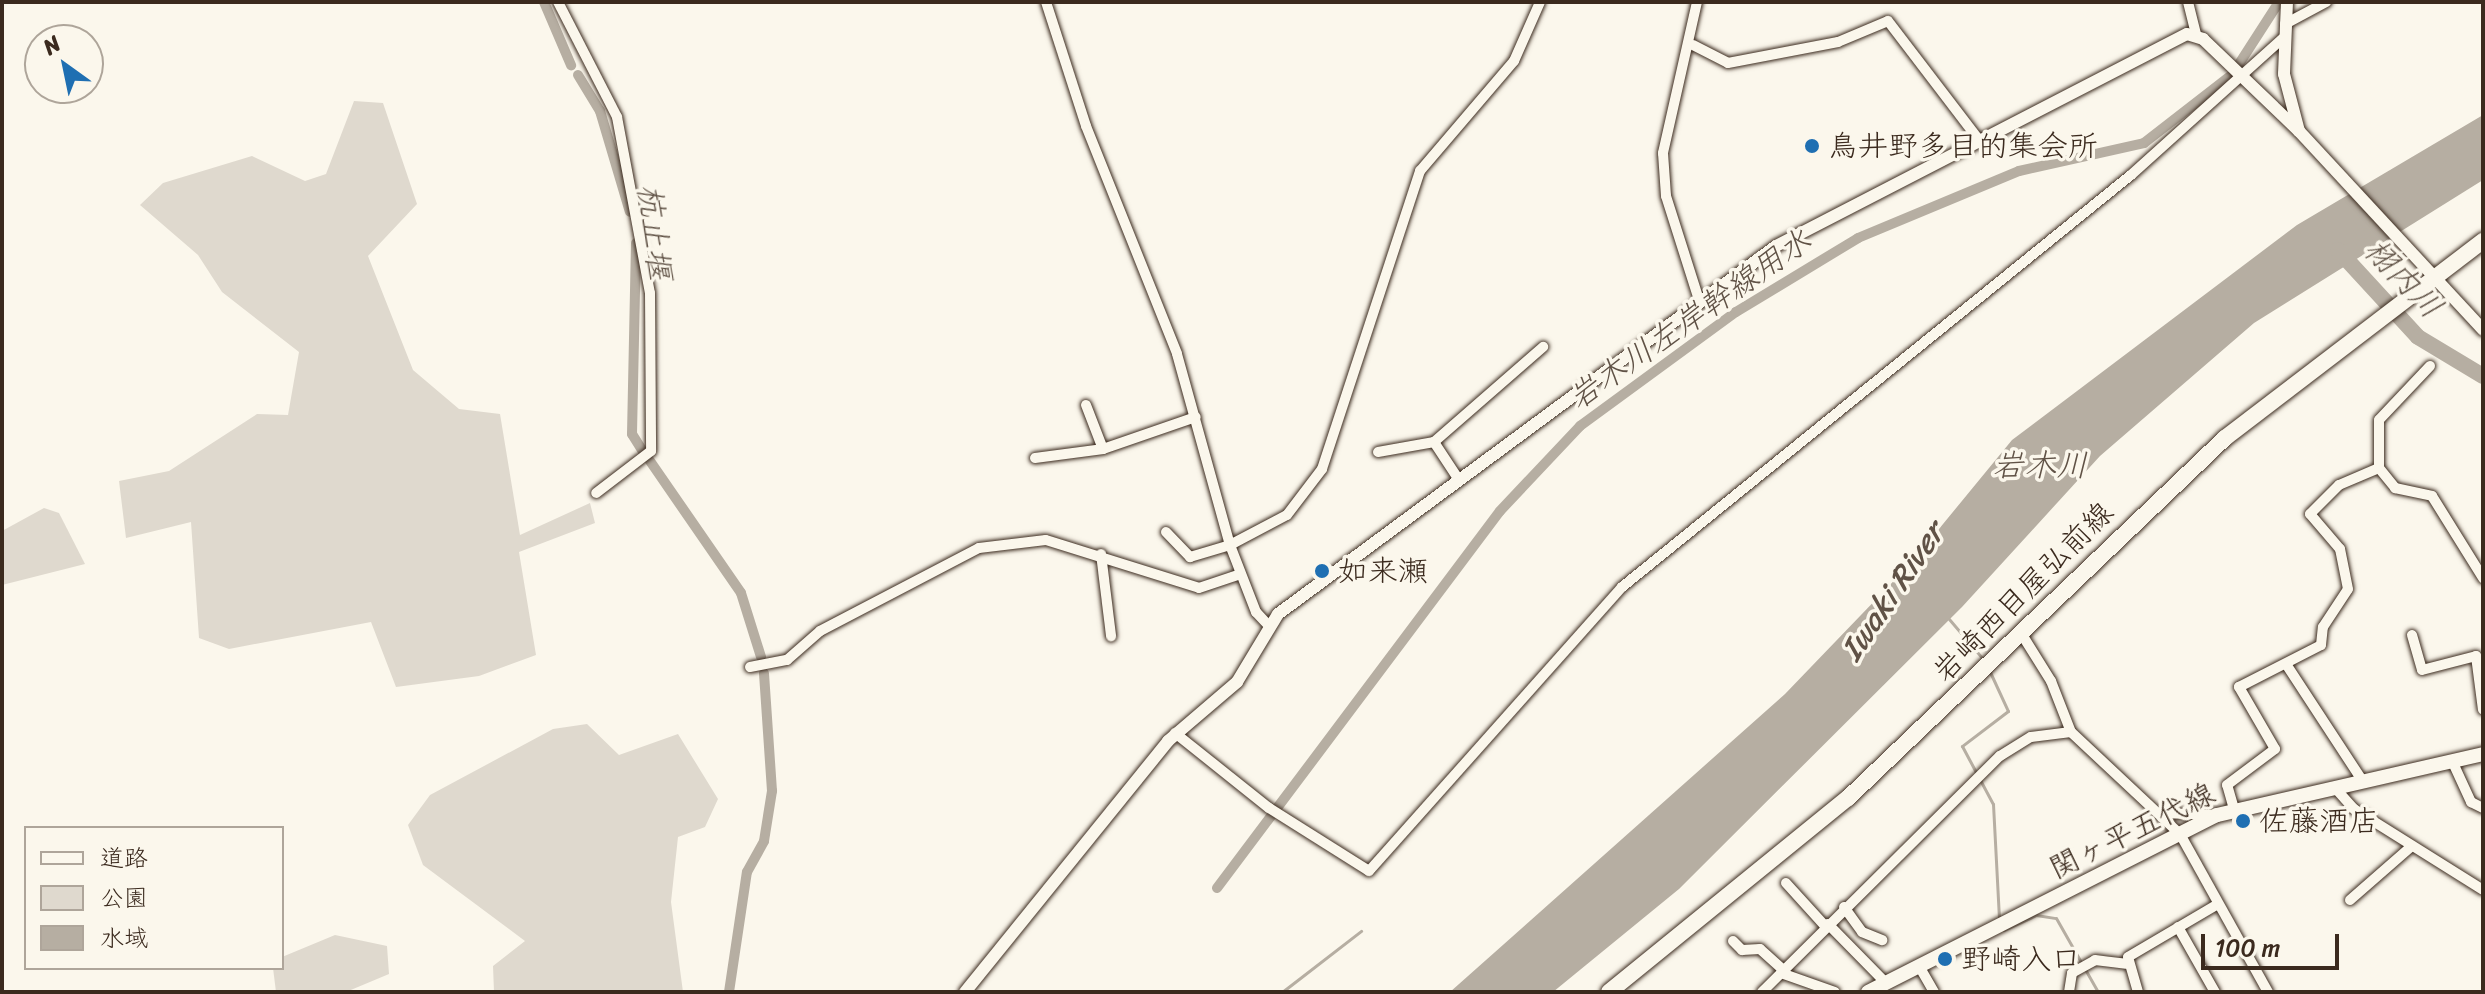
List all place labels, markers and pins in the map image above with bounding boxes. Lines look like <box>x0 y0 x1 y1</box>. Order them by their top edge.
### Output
place label: 鳥井野多目的集会所 <box>1828 128 2098 164</box>
marker: 鳥井野多目的集会所 <box>1803 137 1821 155</box>
place label: 如来瀬 <box>1338 553 1428 589</box>
marker: 如来瀬 <box>1313 562 1331 580</box>
place label: 佐藤酒店 <box>2259 803 2379 839</box>
marker: 佐藤酒店 <box>2234 812 2252 830</box>
place label: 野崎入口 <box>1961 941 2081 977</box>
marker: 野崎入口 <box>1936 950 1954 968</box>

